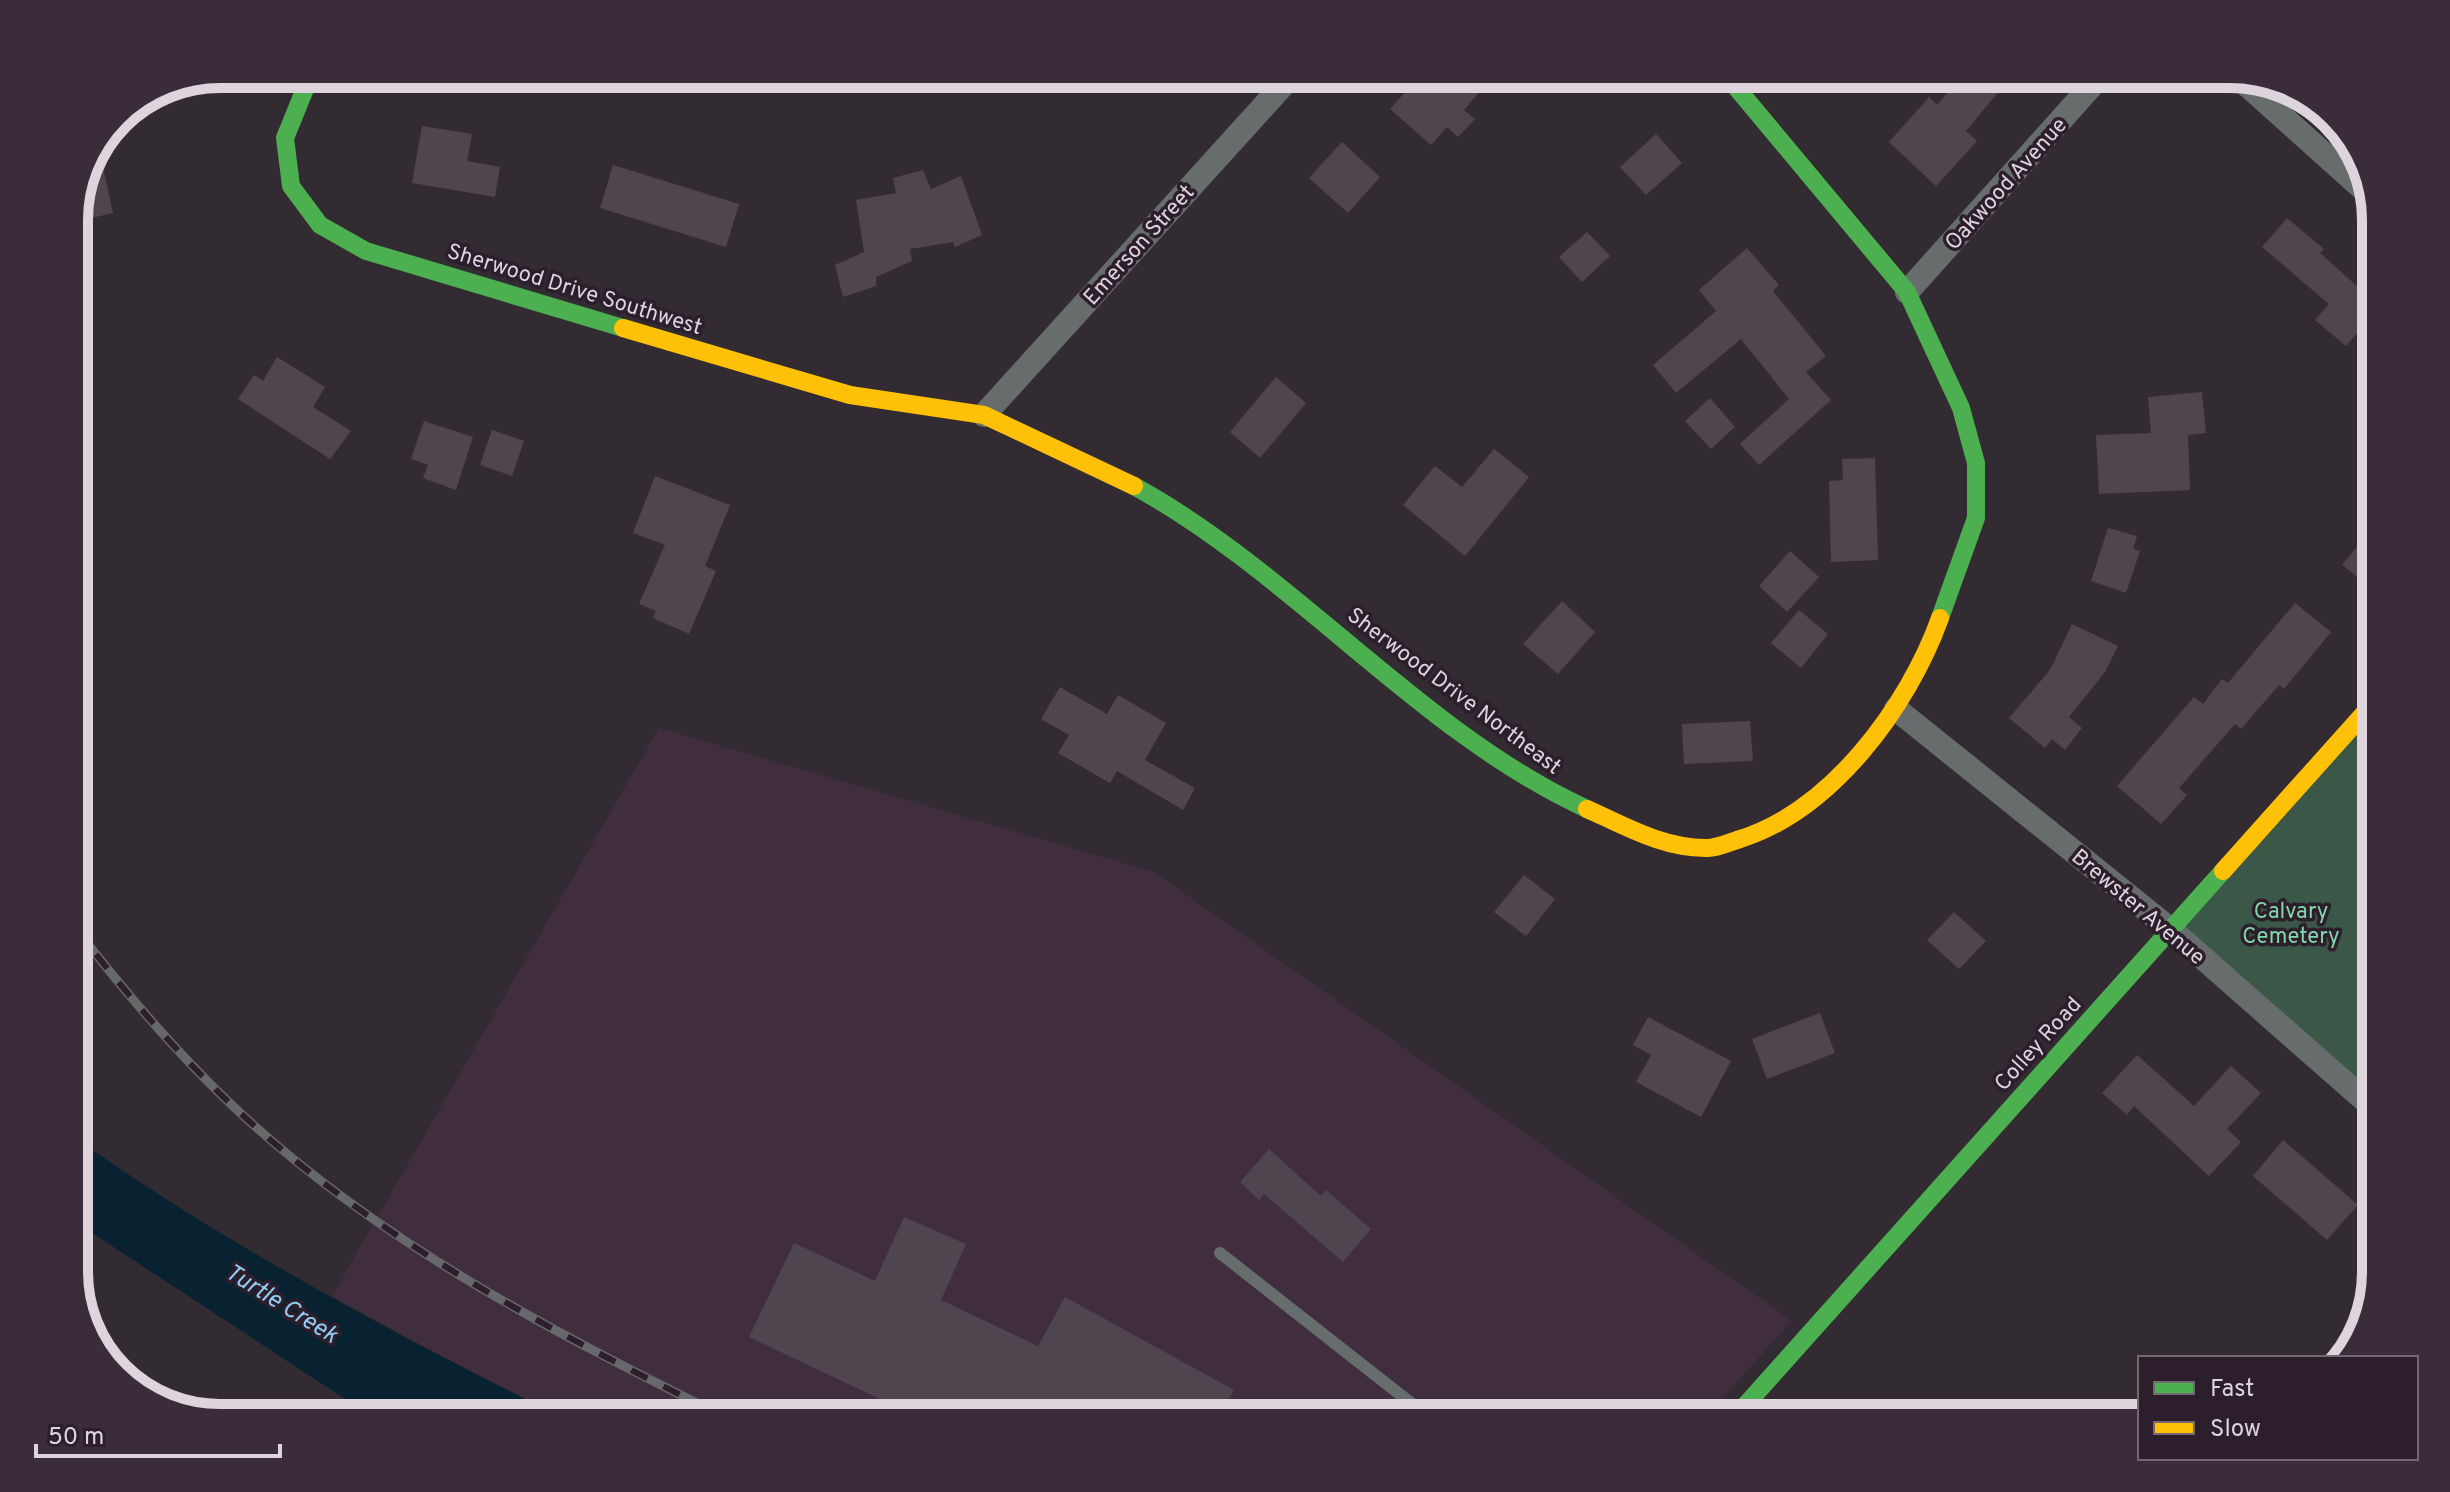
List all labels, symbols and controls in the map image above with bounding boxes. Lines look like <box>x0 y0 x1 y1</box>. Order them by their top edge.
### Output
street label: Oakwood Avenue <box>1940 113 2074 257</box>
street label: Emerson Street <box>1079 180 1201 311</box>
street label: Sherwood Drive Southwest <box>444 239 705 342</box>
street label: Sherwood Drive Northeast <box>1341 603 1566 781</box>
street label: Brewster Avenue <box>2065 844 2210 972</box>
park label: Calvary Cemetery <box>2242 899 2340 951</box>
street label: Colley Road <box>1990 992 2088 1097</box>
water label: Turtle Creek <box>219 1258 344 1352</box>
legend <box>2138 1356 2418 1460</box>
text: Fast <box>2210 1375 2254 1405</box>
scale bar <box>36 1408 280 1458</box>
text: Slow <box>2210 1415 2261 1445</box>
text: 50 m <box>48 1423 104 1453</box>

